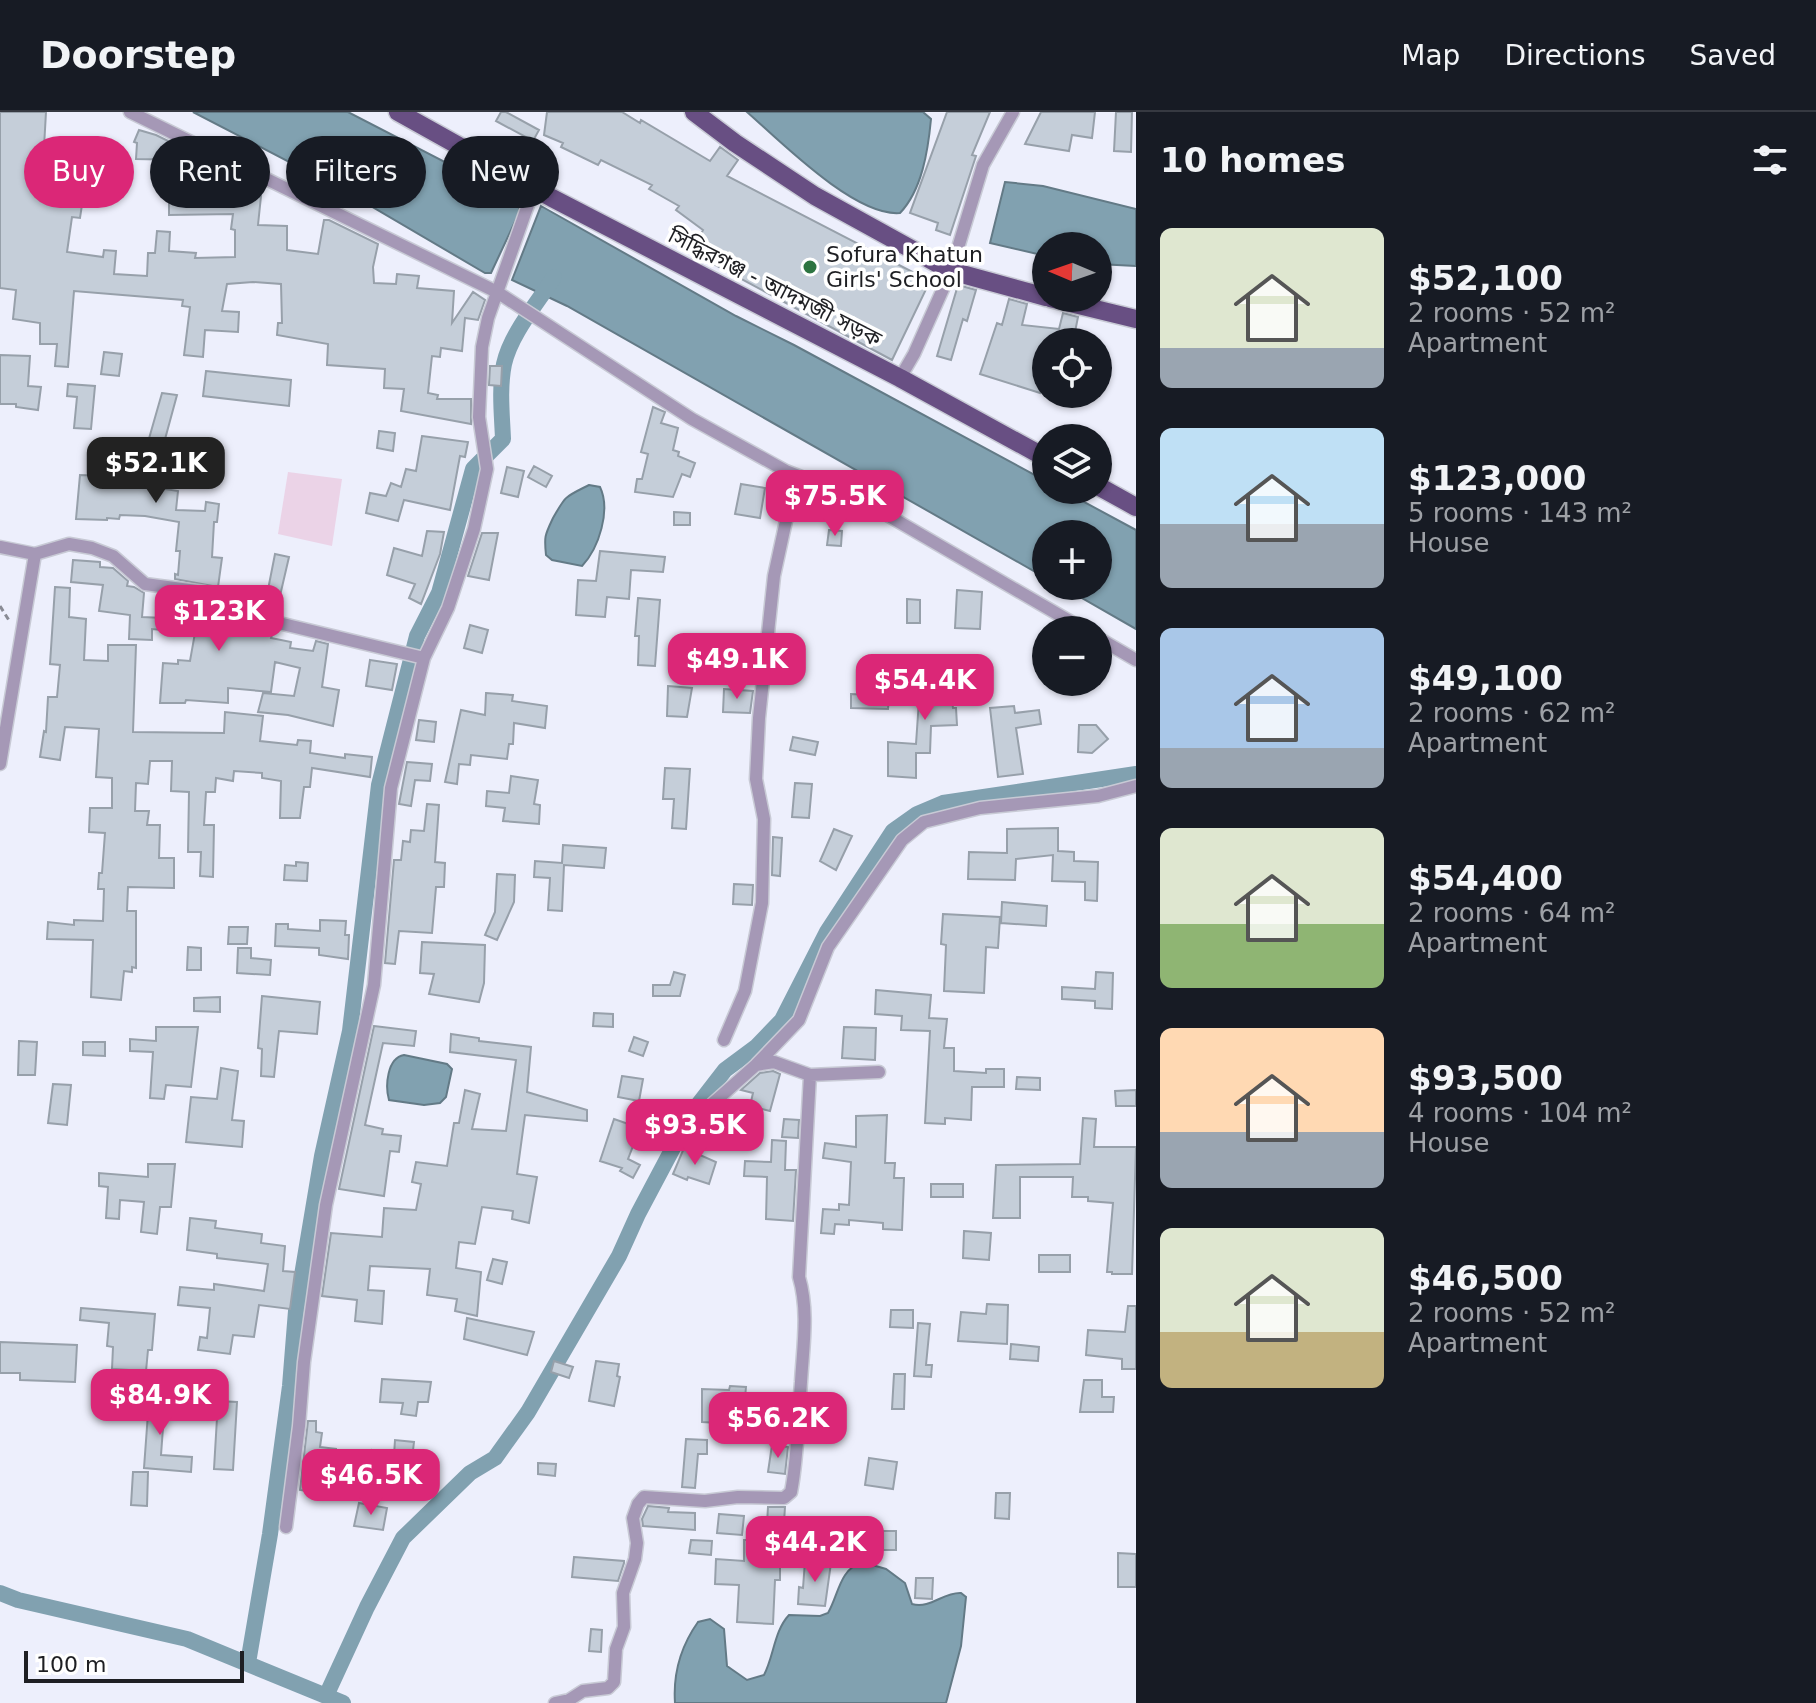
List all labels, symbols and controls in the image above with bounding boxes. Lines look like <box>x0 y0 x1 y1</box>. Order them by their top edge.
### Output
text: Doorstep <box>40 33 236 77</box>
text: Map <box>1401 39 1460 72</box>
text: Directions <box>1504 39 1645 72</box>
text: Saved <box>1689 39 1776 72</box>
chip: Buy <box>24 136 134 208</box>
chip: Rent <box>150 136 270 208</box>
chip: Filters <box>286 136 426 208</box>
chip: New <box>442 136 559 208</box>
icon: filters <box>1748 138 1792 182</box>
text: 10 homes <box>1160 140 1345 180</box>
street label: সিদ্ধিরগঞ্জ - আদমজী সড়ক <box>663 222 886 352</box>
north arrow <box>1032 232 1112 312</box>
map controls <box>1032 232 1112 696</box>
place label: Sofura Khatun Girls' School <box>826 242 983 292</box>
marker: Sofura Khatun Girls' School <box>801 258 819 276</box>
text: $52,100 <box>1408 258 1563 298</box>
icon: home <box>1224 260 1320 356</box>
text: 2 rooms · 52 m² <box>1408 298 1616 328</box>
button: locate <box>1032 328 1112 408</box>
text: Apartment <box>1408 328 1547 358</box>
button: layers <box>1032 424 1112 504</box>
pin: $52.1K <box>91 437 221 505</box>
text: $52.1K <box>105 448 207 478</box>
text: $123,000 <box>1408 458 1587 498</box>
icon: home <box>1224 460 1320 556</box>
pin: $75.5K <box>770 470 900 538</box>
text: $75.5K <box>784 481 886 511</box>
text: 5 rooms · 143 m² <box>1408 498 1632 528</box>
button: + <box>1032 520 1112 600</box>
text: House <box>1408 528 1489 558</box>
pin: $123K <box>163 585 275 653</box>
text: $123K <box>173 596 265 626</box>
button: − <box>1032 616 1112 696</box>
pin: $49.1K <box>672 633 802 701</box>
text: $49.1K <box>686 644 788 674</box>
pin: $54.4K <box>860 654 990 722</box>
text: $49,100 <box>1408 658 1563 698</box>
icon: home <box>1224 660 1320 756</box>
text: $54.4K <box>874 665 976 695</box>
text: 2 rooms · 62 m² <box>1408 698 1616 728</box>
text: Apartment <box>1408 728 1547 758</box>
text: $54,400 <box>1408 858 1563 898</box>
icon: home <box>1224 860 1320 956</box>
text: 2 rooms · 64 m² <box>1408 898 1616 928</box>
text: Apartment <box>1408 928 1547 958</box>
text: $93,500 <box>1408 1058 1563 1098</box>
icon: home <box>1224 1060 1320 1156</box>
text: 4 rooms · 104 m² <box>1408 1098 1632 1128</box>
pin: $93.5K <box>630 1099 760 1167</box>
text: $93.5K <box>644 1110 746 1140</box>
text: House <box>1408 1128 1489 1158</box>
text: $46,500 <box>1408 1258 1563 1298</box>
icon: home <box>1224 1260 1320 1356</box>
text: 2 rooms · 52 m² <box>1408 1298 1616 1328</box>
text: Apartment <box>1408 1328 1547 1358</box>
pin: $84.9K <box>95 1369 225 1437</box>
text: $84.9K <box>109 1380 211 1410</box>
pin: $56.2K <box>713 1392 843 1460</box>
text: $56.2K <box>727 1403 829 1433</box>
pin: $46.5K <box>306 1449 436 1517</box>
text: $46.5K <box>320 1460 422 1490</box>
pin: $44.2K <box>750 1516 880 1584</box>
text: $44.2K <box>764 1527 866 1557</box>
scale bar <box>24 1647 244 1683</box>
text: 100 m <box>36 1652 106 1677</box>

